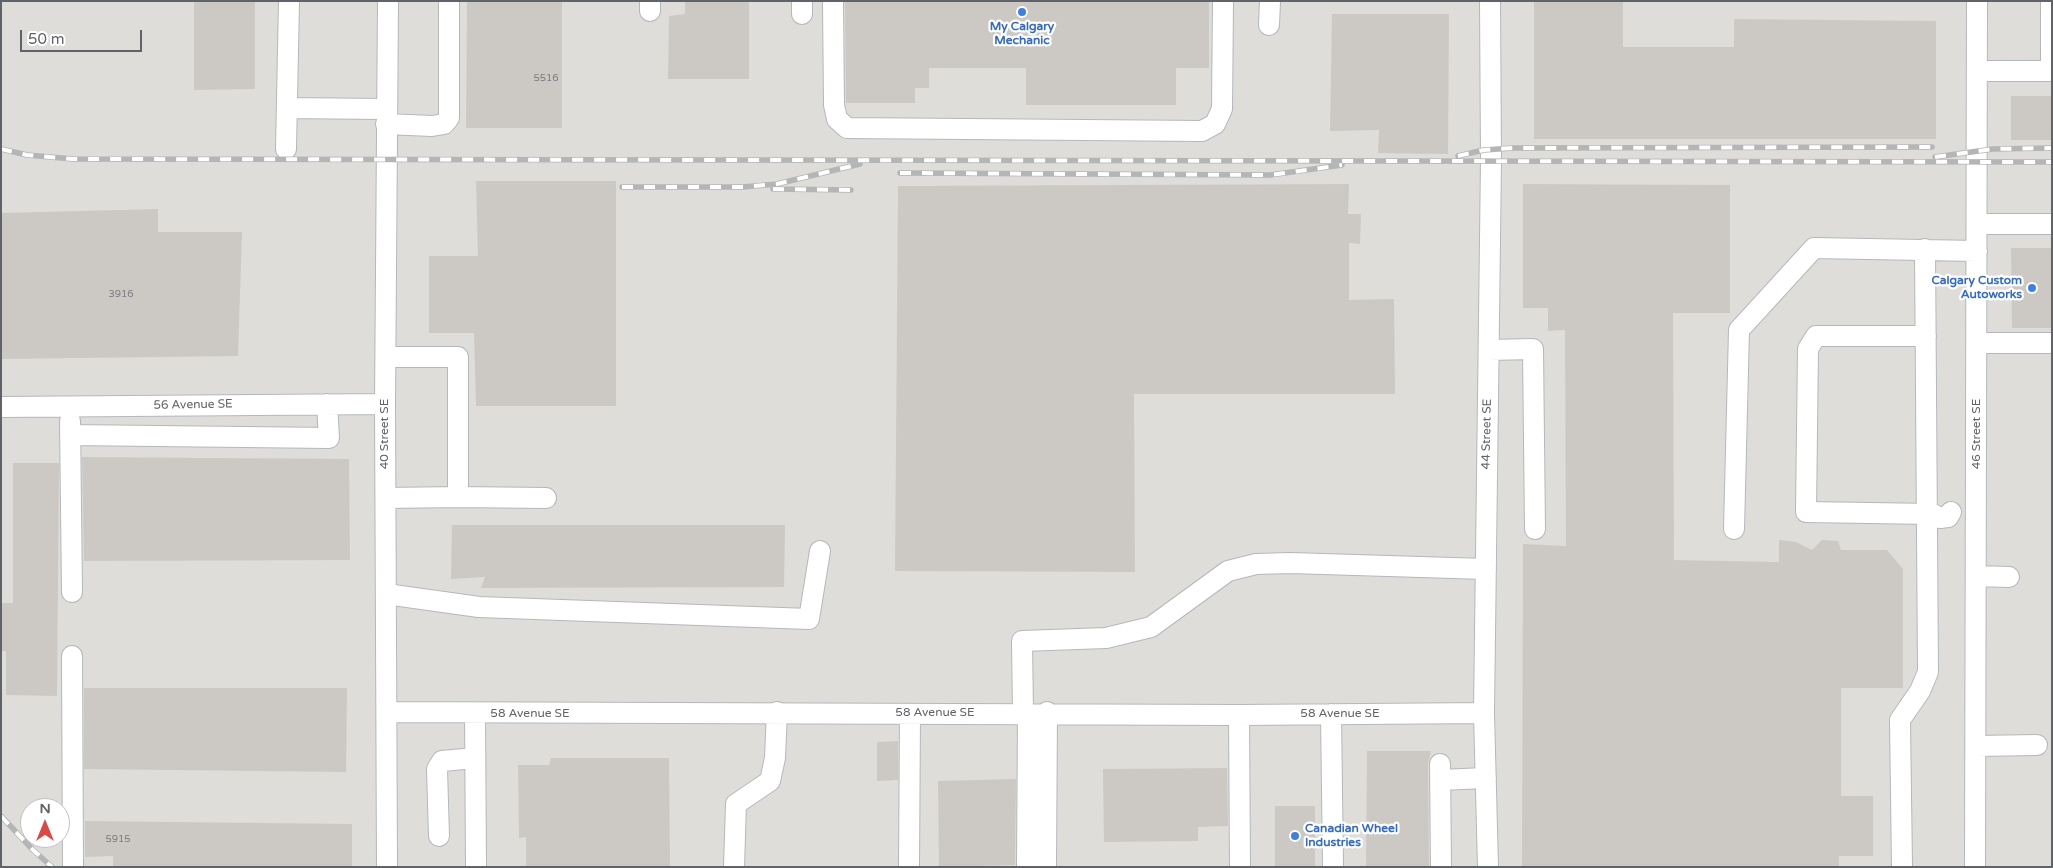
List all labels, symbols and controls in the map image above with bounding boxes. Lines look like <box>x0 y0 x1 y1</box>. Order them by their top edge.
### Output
marker: My Calgary Mechanic <box>1016 6 1028 18</box>
scale bar <box>22 20 145 52</box>
place label: My Calgary Mechanic <box>990 20 1054 48</box>
text: 50 m <box>28 30 65 48</box>
house number: 5516 <box>533 72 559 84</box>
place label: Calgary Custom Autoworks <box>1931 274 2022 302</box>
marker: Calgary Custom Autoworks <box>2026 282 2038 294</box>
house number: 3916 <box>108 288 134 300</box>
street label: 56 Avenue SE <box>153 397 233 413</box>
street label: 40 Street SE <box>378 399 392 469</box>
street label: 44 Street SE <box>1479 399 1495 469</box>
street label: 46 Street SE <box>1970 399 1984 469</box>
street label: 58 Avenue SE <box>895 706 975 720</box>
street label: 58 Avenue SE <box>490 707 570 721</box>
street label: 58 Avenue SE <box>1300 707 1380 721</box>
north arrow <box>20 798 70 848</box>
text: N <box>39 800 51 817</box>
place label: Canadian Wheel Industries <box>1305 822 1398 850</box>
marker: Canadian Wheel Industries <box>1289 830 1301 842</box>
house number: 5915 <box>105 833 131 845</box>

